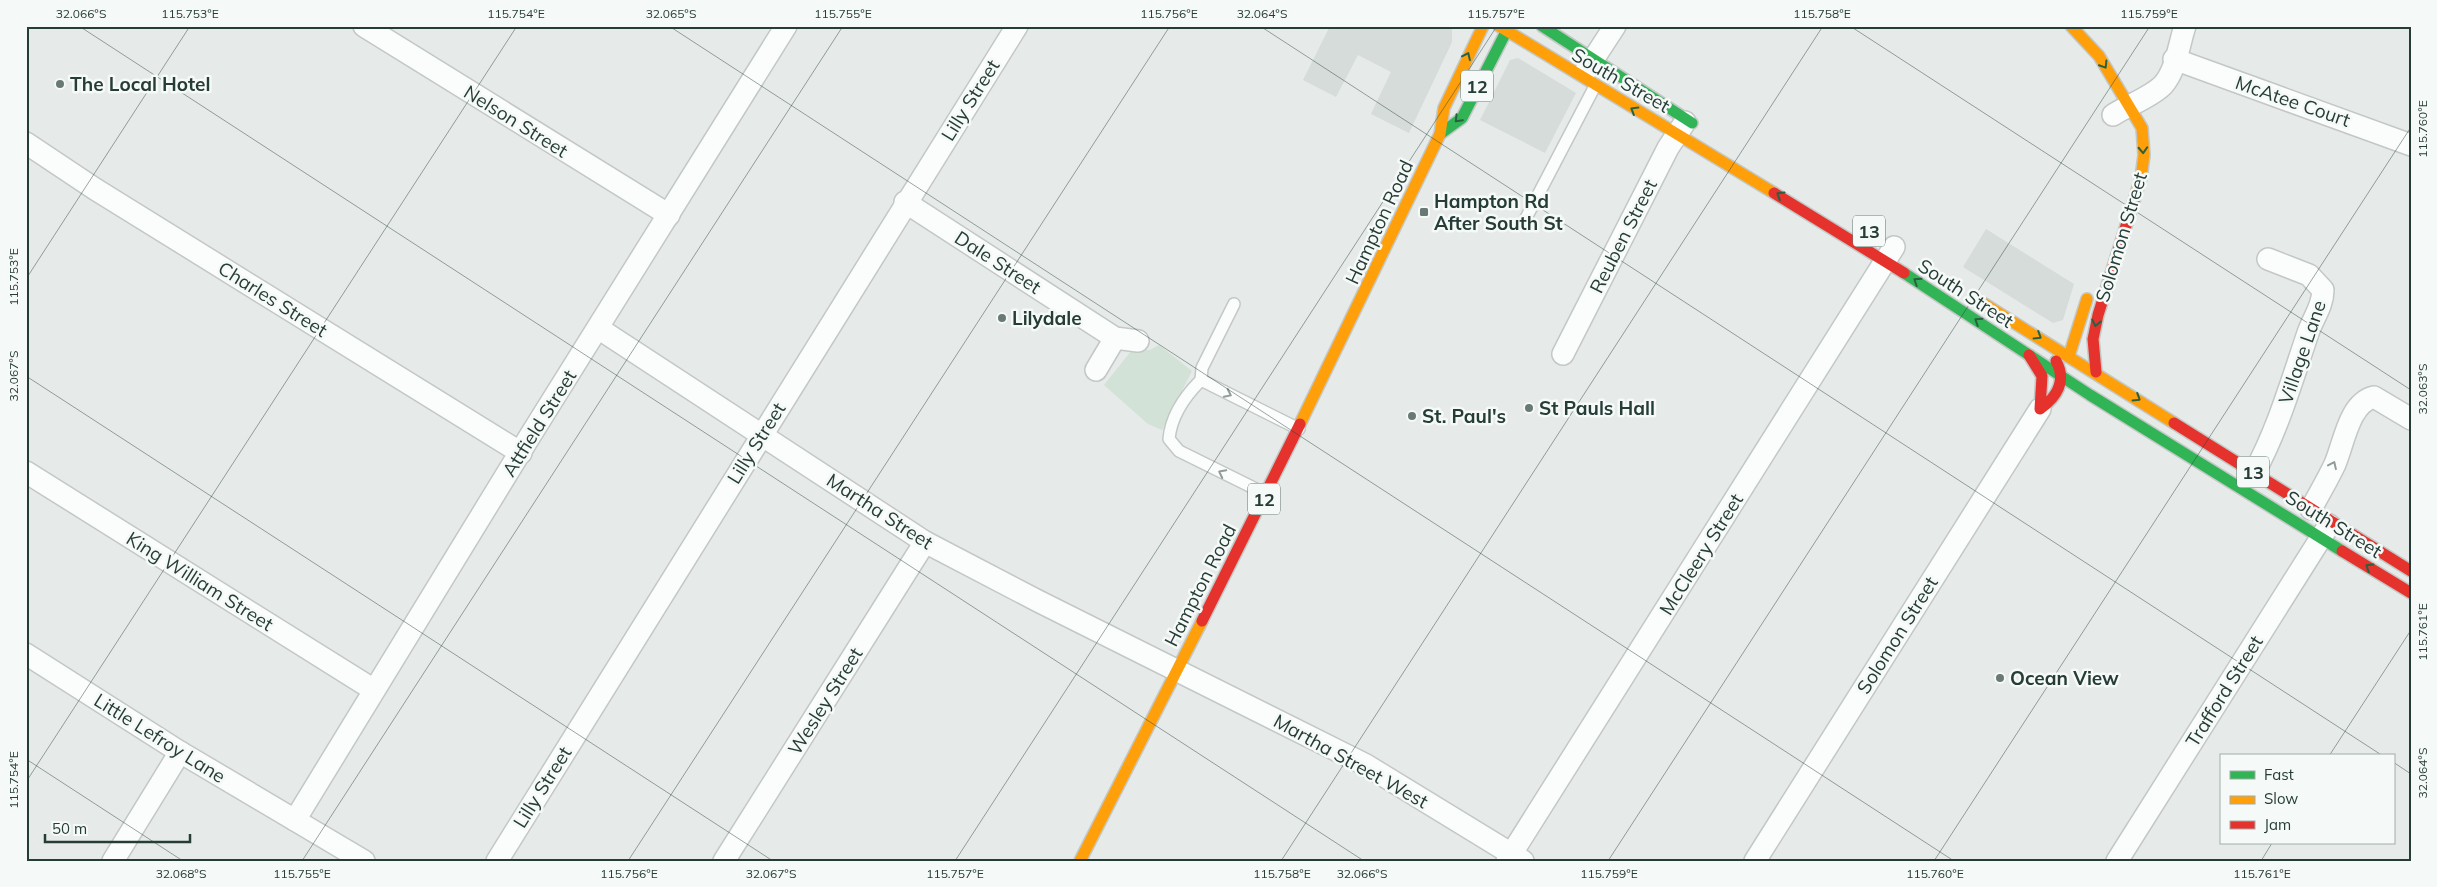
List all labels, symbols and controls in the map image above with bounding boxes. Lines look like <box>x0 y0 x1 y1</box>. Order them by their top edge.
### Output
text: 32.066°S <box>56 6 106 21</box>
text: 115.753°E <box>161 6 219 21</box>
text: 115.754°E <box>487 6 545 21</box>
text: 32.065°S <box>646 6 696 21</box>
text: 115.755°E <box>814 6 872 21</box>
text: 115.756°E <box>1140 6 1198 21</box>
text: 32.064°S <box>1237 6 1287 21</box>
text: 115.757°E <box>1467 6 1525 21</box>
text: 115.758°E <box>1793 6 1851 21</box>
text: 115.759°E <box>2120 6 2178 21</box>
street label: South Street <box>1568 42 1674 118</box>
one-way arrow <box>1461 52 1471 61</box>
street label: Lilly Street <box>936 55 1005 145</box>
one-way arrow <box>2098 60 2107 69</box>
road number: 12 <box>1461 70 1493 102</box>
street label: McAtee Court <box>2232 70 2354 132</box>
place label: The Local Hotel <box>70 72 210 96</box>
marker: The Local Hotel <box>54 78 66 90</box>
street label: Nelson Street <box>460 80 573 163</box>
text: 115.760°E <box>2415 100 2430 158</box>
one-way arrow <box>1631 107 1640 116</box>
one-way arrow <box>1455 113 1464 122</box>
one-way arrow <box>2138 146 2149 154</box>
street label: Hampton Road <box>1340 156 1418 288</box>
street label: Solomon Street <box>2090 169 2152 305</box>
street label: Reuben Street <box>1584 175 1662 297</box>
place label: Hampton Rd After South St <box>1434 189 1563 235</box>
one-way arrow <box>1776 192 1785 202</box>
marker: Hampton Rd After South St <box>1418 206 1430 218</box>
road number: 13 <box>1853 216 1885 247</box>
street label: Dale Street <box>950 225 1046 299</box>
text: 115.753°E <box>6 248 21 306</box>
street label: South Street <box>1914 253 2019 333</box>
street label: Charles Street <box>214 256 332 342</box>
one-way arrow <box>1914 278 1923 288</box>
street label: Village Lane <box>2273 297 2331 407</box>
place label: Lilydale <box>1012 306 1082 330</box>
marker: Lilydale <box>996 312 1008 324</box>
one-way arrow <box>1974 318 1983 328</box>
one-way arrow <box>2091 318 2102 327</box>
one-way arrow <box>2032 330 2041 340</box>
text: 32.067°S <box>6 351 21 401</box>
text: 32.063°S <box>2415 364 2430 414</box>
street label: Attfield Street <box>497 365 582 481</box>
one-way arrow <box>1223 388 1232 398</box>
one-way arrow <box>2132 392 2141 402</box>
place label: St Pauls Hall <box>1539 396 1655 420</box>
street label: Lilly Street <box>722 398 791 488</box>
marker: St Pauls Hall <box>1523 402 1535 414</box>
place label: St. Paul's <box>1422 404 1506 428</box>
marker: St. Paul's <box>1406 410 1418 422</box>
road number: 13 <box>2237 457 2269 488</box>
one-way arrow <box>2327 461 2338 470</box>
street label: Martha Street <box>822 468 938 554</box>
one-way arrow <box>1219 469 1228 479</box>
road number: 12 <box>1248 484 1280 514</box>
street label: South Street <box>2281 485 2387 563</box>
street label: McCleery Street <box>1654 488 1748 619</box>
street label: Hampton Road <box>1159 520 1241 650</box>
street label: King William Street <box>122 526 278 636</box>
one-way arrow <box>2366 564 2375 573</box>
street label: Solomon Street <box>1851 571 1943 698</box>
text: 115.761°E <box>2415 603 2430 661</box>
street label: Trafford Street <box>2180 630 2268 751</box>
street label: Wesley Street <box>782 643 868 759</box>
place label: Ocean View <box>2010 666 2119 690</box>
marker: Ocean View <box>1994 672 2006 684</box>
street label: Little Lefroy Lane <box>90 688 230 788</box>
street label: Martha Street West <box>1269 709 1433 814</box>
street label: Lilly Street <box>508 742 577 832</box>
text: 32.064°S <box>2415 748 2430 798</box>
text: 115.754°E <box>6 751 21 809</box>
legend <box>2220 754 2394 844</box>
text: Fast <box>2264 765 2294 784</box>
text: Slow <box>2264 789 2298 808</box>
scale bar <box>45 812 190 844</box>
text: Jam <box>2264 815 2291 834</box>
text: 50 m <box>52 819 87 838</box>
text: 32.068°S <box>156 866 206 881</box>
text: 115.755°E <box>273 866 331 881</box>
text: 115.756°E <box>600 866 658 881</box>
text: 32.067°S <box>746 866 796 881</box>
text: 115.757°E <box>926 866 984 881</box>
text: 115.758°E <box>1253 866 1311 881</box>
text: 32.066°S <box>1337 866 1387 881</box>
text: 115.759°E <box>1580 866 1638 881</box>
text: 115.760°E <box>1906 866 1964 881</box>
text: 115.761°E <box>2233 866 2291 881</box>

